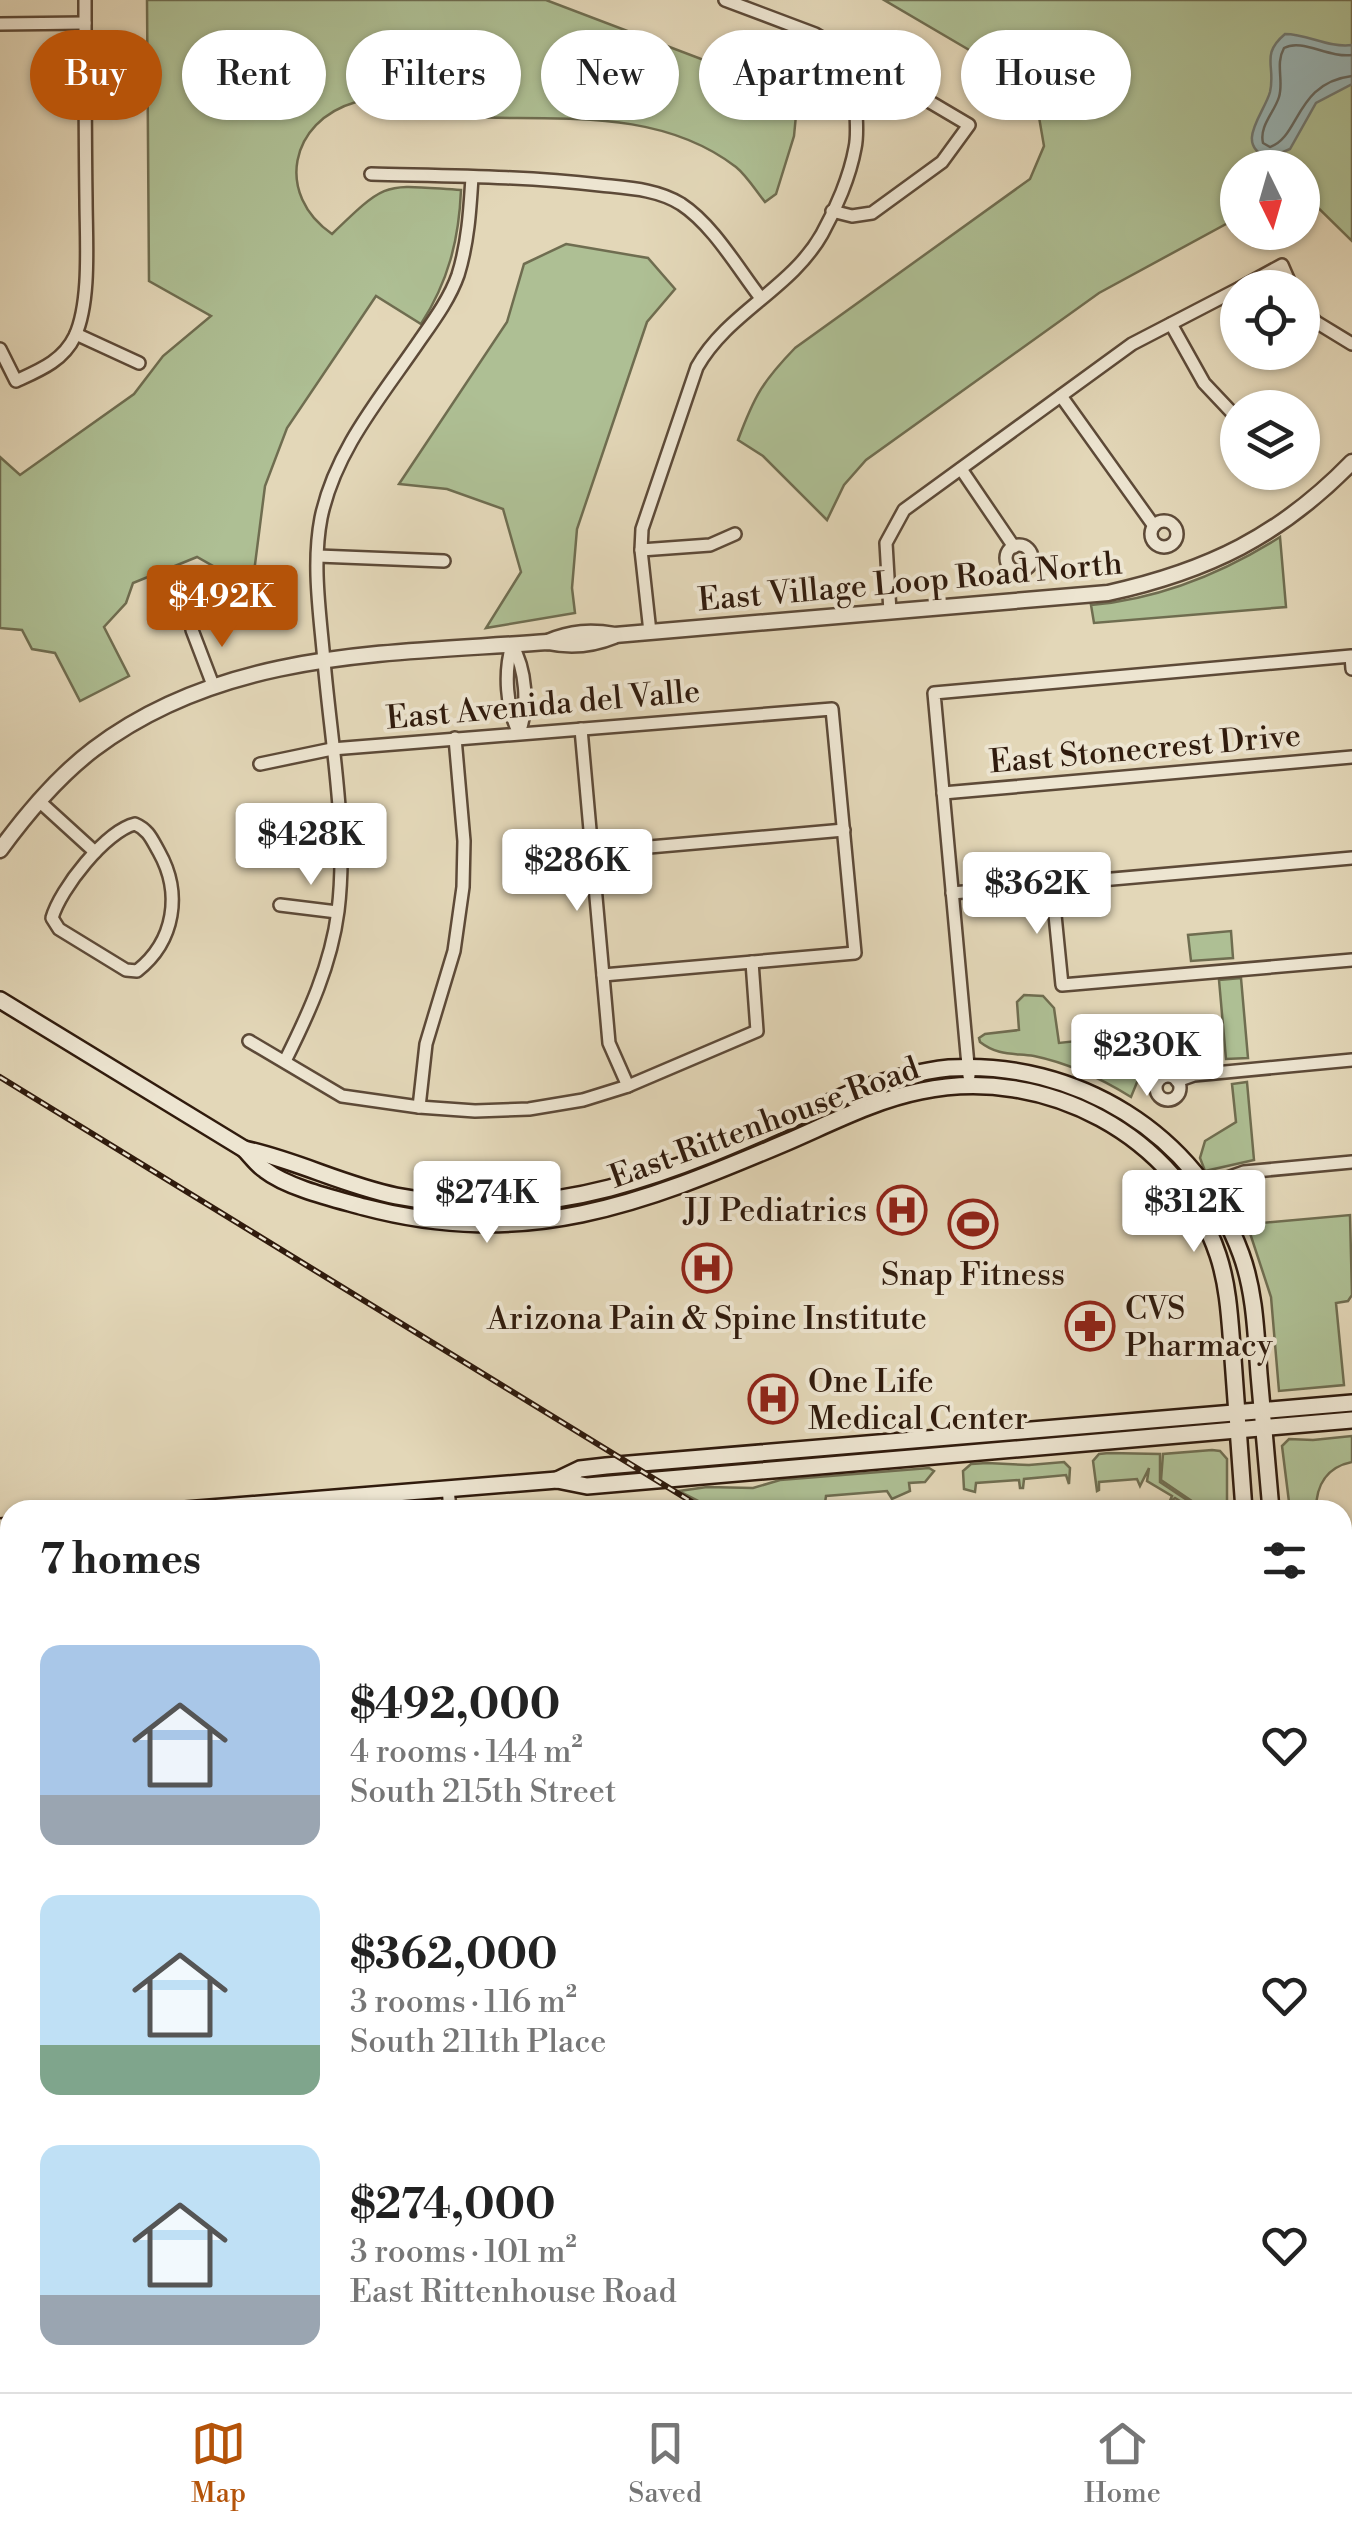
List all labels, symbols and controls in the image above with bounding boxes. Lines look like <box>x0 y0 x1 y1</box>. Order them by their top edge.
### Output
chip: Buy <box>30 30 162 120</box>
chip: Rent <box>182 30 326 120</box>
chip: Filters <box>346 30 521 120</box>
chip: New <box>541 30 679 120</box>
chip: Apartment <box>699 30 941 120</box>
chip: House <box>961 30 1131 120</box>
north arrow <box>1220 150 1320 250</box>
map controls <box>1220 150 1320 490</box>
button: locate <box>1220 270 1320 370</box>
button: layers <box>1220 390 1320 490</box>
street label: East Village Loop Road North <box>696 544 1124 620</box>
pin: $492K <box>152 565 292 650</box>
text: $492K <box>169 577 275 617</box>
street label: East Avenida del Valle <box>384 671 702 739</box>
street label: East Stonecrest Drive <box>988 715 1303 783</box>
pin: $428K <box>241 803 381 888</box>
text: $428K <box>258 815 364 855</box>
pin: $286K <box>507 829 647 914</box>
text: $286K <box>524 841 630 881</box>
pin: $362K <box>967 852 1107 937</box>
text: $362K <box>985 864 1089 904</box>
pin: $230K <box>1077 1014 1217 1099</box>
text: $230K <box>1093 1026 1201 1066</box>
street label: East Rittenhouse Road <box>604 1048 925 1198</box>
pin: $274K <box>417 1161 557 1246</box>
pin: $312K <box>1124 1170 1264 1255</box>
text: $274K <box>436 1173 538 1213</box>
text: $312K <box>1144 1182 1244 1222</box>
hospital icon: JJ Pediatrics <box>876 1184 928 1236</box>
place label: JJ Pediatrics <box>683 1191 867 1231</box>
sports icon: Snap Fitness <box>947 1198 999 1250</box>
hospital icon: Arizona Pain & Spine Institute <box>681 1242 733 1294</box>
place label: Snap Fitness <box>881 1255 1065 1295</box>
place label: CVS Pharmacy <box>1125 1289 1273 1366</box>
place label: Arizona Pain & Spine Institute <box>486 1299 927 1339</box>
pharmacy icon: CVS Pharmacy <box>1064 1300 1116 1352</box>
place label: One Life Medical Center <box>808 1362 1028 1439</box>
hospital icon: One Life Medical Center <box>747 1373 799 1425</box>
icon: filters <box>1257 1533 1312 1588</box>
text: 7 homes <box>40 1534 201 1587</box>
text: $492,000 <box>350 1679 560 1732</box>
icon: home <box>120 1685 240 1805</box>
icon: heart <box>1257 1718 1312 1773</box>
text: 4 rooms · 144 m² <box>350 1732 583 1772</box>
text: South 215th Street <box>350 1772 616 1812</box>
text: $362,000 <box>350 1929 557 1982</box>
icon: home <box>120 1935 240 2055</box>
icon: heart <box>1257 1968 1312 2023</box>
text: 3 rooms · 116 m² <box>350 1982 577 2022</box>
text: South 211th Place <box>350 2022 606 2062</box>
text: $274,000 <box>350 2179 556 2232</box>
icon: home <box>120 2185 240 2305</box>
icon: heart <box>1257 2218 1312 2273</box>
text: 3 rooms · 101 m² <box>350 2232 577 2272</box>
text: East Rittenhouse Road <box>350 2272 677 2312</box>
tab: Map <box>191 2416 246 2511</box>
tab: Saved <box>628 2416 702 2511</box>
tab: Home <box>1084 2416 1161 2511</box>

